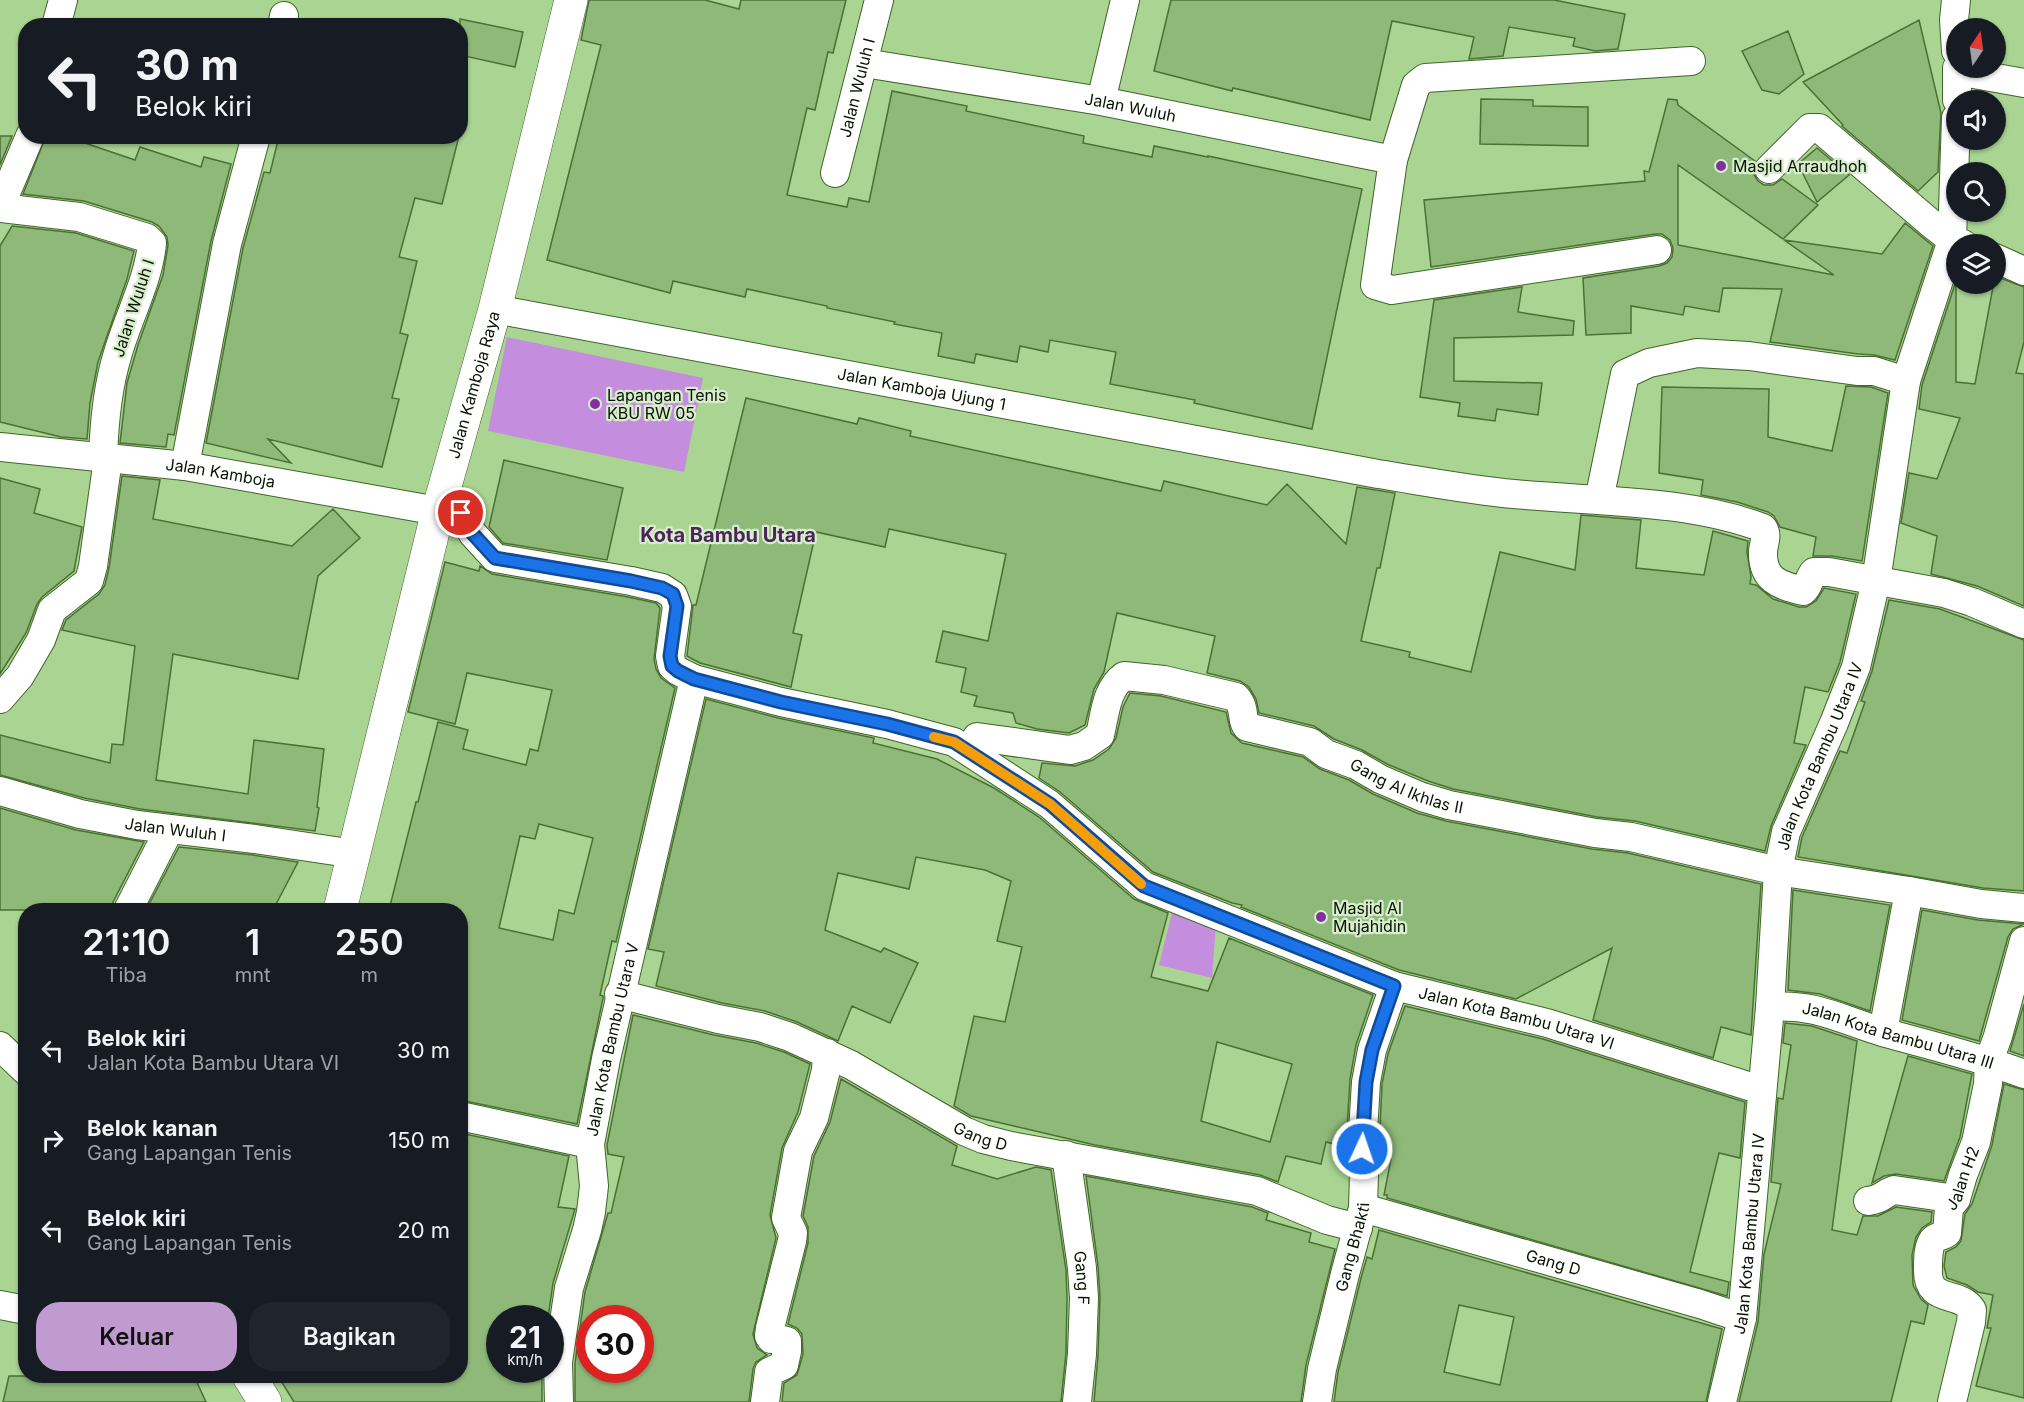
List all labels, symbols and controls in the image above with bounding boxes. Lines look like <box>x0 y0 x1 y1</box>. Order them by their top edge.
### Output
north arrow <box>1946 18 2006 78</box>
map controls <box>1946 18 2006 294</box>
street label: Jalan Wuluh I <box>834 36 879 140</box>
text: 30 m <box>135 39 239 90</box>
icon: left <box>36 42 114 120</box>
street label: Jalan Wuluh <box>1083 89 1178 126</box>
text: Belok kiri <box>135 90 252 123</box>
button: sound <box>1946 90 2006 150</box>
place label: Masjid Arraudhoh <box>1733 156 1867 176</box>
marker: Masjid Arraudhoh <box>1714 159 1728 173</box>
button: search <box>1946 162 2006 222</box>
button: layers <box>1946 234 2006 294</box>
street label: Jalan Wuluh I <box>108 257 158 359</box>
street label: Jalan Kamboja Raya <box>443 309 504 461</box>
street label: Jalan Kamboja Ujung 1 <box>836 363 1007 414</box>
place label: Lapangan Tenis KBU RW 05 <box>607 385 726 423</box>
marker: Lapangan Tenis KBU RW 05 <box>588 397 602 411</box>
street label: Jalan Kamboja <box>165 454 277 492</box>
pin <box>435 487 486 538</box>
icon: arrive <box>444 496 477 529</box>
district label: Kota Bambu Utara <box>640 523 816 547</box>
street label: Jalan Kota Bambu Utara IV <box>1772 660 1867 852</box>
street label: Gang Al Ikhlas II <box>1347 754 1465 818</box>
street label: Jalan Wuluh I <box>123 813 227 845</box>
place label: Masjid Al Mujahidin <box>1333 898 1406 936</box>
marker: Masjid Al Mujahidin <box>1314 910 1328 924</box>
text: 21:10 <box>82 920 170 964</box>
text: 1 <box>245 920 260 964</box>
text: 250 <box>335 920 404 964</box>
street label: Jalan Kota Bambu Utara V <box>582 941 643 1138</box>
text: Tiba <box>106 963 147 987</box>
text: mnt <box>235 963 271 987</box>
text: m <box>360 963 378 987</box>
street label: Jalan Kota Bambu Utara VI <box>1417 982 1617 1053</box>
street label: Jalan Kota Bambu Utara III <box>1801 998 1997 1073</box>
text: Belok kiri <box>87 1025 186 1051</box>
icon: left <box>36 1034 69 1067</box>
text: 30 m <box>397 1037 450 1063</box>
text: Jalan Kota Bambu Utara VI <box>87 1051 339 1075</box>
text: Belok kanan <box>87 1115 218 1141</box>
street label: Gang D <box>950 1117 1010 1155</box>
position arrow <box>1330 1117 1394 1181</box>
icon: right <box>36 1124 69 1157</box>
text: 150 m <box>388 1127 450 1153</box>
street label: Jalan Kota Bambu Utara IV <box>1729 1132 1769 1336</box>
text: Gang Lapangan Tenis <box>87 1141 292 1165</box>
street label: Jalan H2 <box>1941 1143 1983 1214</box>
street label: Gang Bhakti <box>1331 1202 1373 1294</box>
text: Belok kiri <box>87 1205 186 1231</box>
icon: left <box>36 1214 69 1247</box>
text: 20 m <box>397 1217 450 1243</box>
text: Gang Lapangan Tenis <box>87 1231 292 1255</box>
street label: Gang D <box>1524 1245 1583 1280</box>
street label: Gang F <box>1070 1250 1094 1305</box>
button: Keluar <box>36 1302 237 1371</box>
button: Bagikan <box>249 1302 450 1371</box>
speed limit sign: 30 <box>576 1305 654 1383</box>
text: 21 <box>509 1319 541 1355</box>
text: km/h <box>507 1350 543 1369</box>

